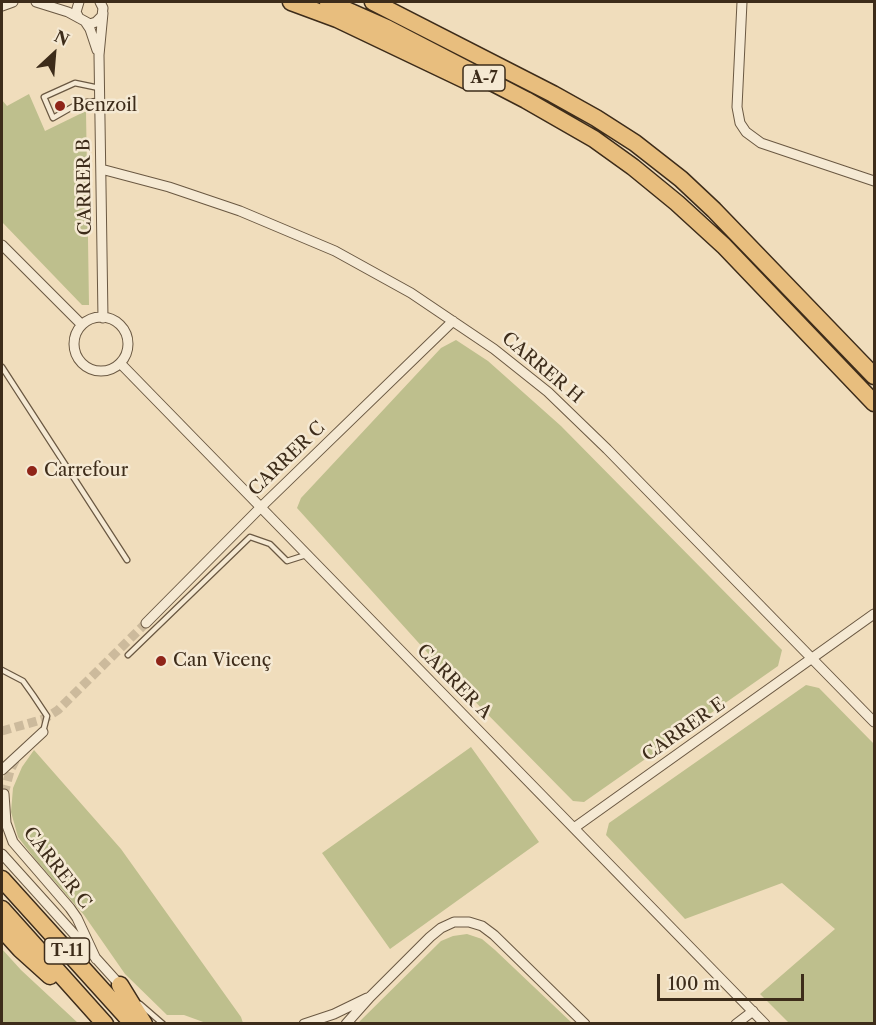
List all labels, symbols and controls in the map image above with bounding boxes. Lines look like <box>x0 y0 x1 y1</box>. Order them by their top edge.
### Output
north arrow <box>24 24 84 84</box>
text: N <box>51 26 73 50</box>
road number: A-7 <box>463 65 505 91</box>
place label: Benzoil <box>72 95 137 117</box>
marker: Benzoil <box>53 99 67 113</box>
street label: CARRER B <box>73 139 97 235</box>
street label: CARRER H <box>497 328 587 408</box>
street label: CARRER C <box>244 417 330 501</box>
place label: Carrefour <box>44 460 128 482</box>
marker: Carrefour <box>25 464 39 478</box>
street label: CARRER A <box>412 640 496 724</box>
place label: Can Vicenç <box>173 650 271 672</box>
marker: Can Vicenç <box>154 654 168 668</box>
street label: CARRER E <box>638 694 730 766</box>
street label: CARRER C <box>18 823 96 913</box>
road number: T-11 <box>44 938 90 964</box>
scale bar <box>660 962 807 1000</box>
text: 100 m <box>668 973 720 995</box>

